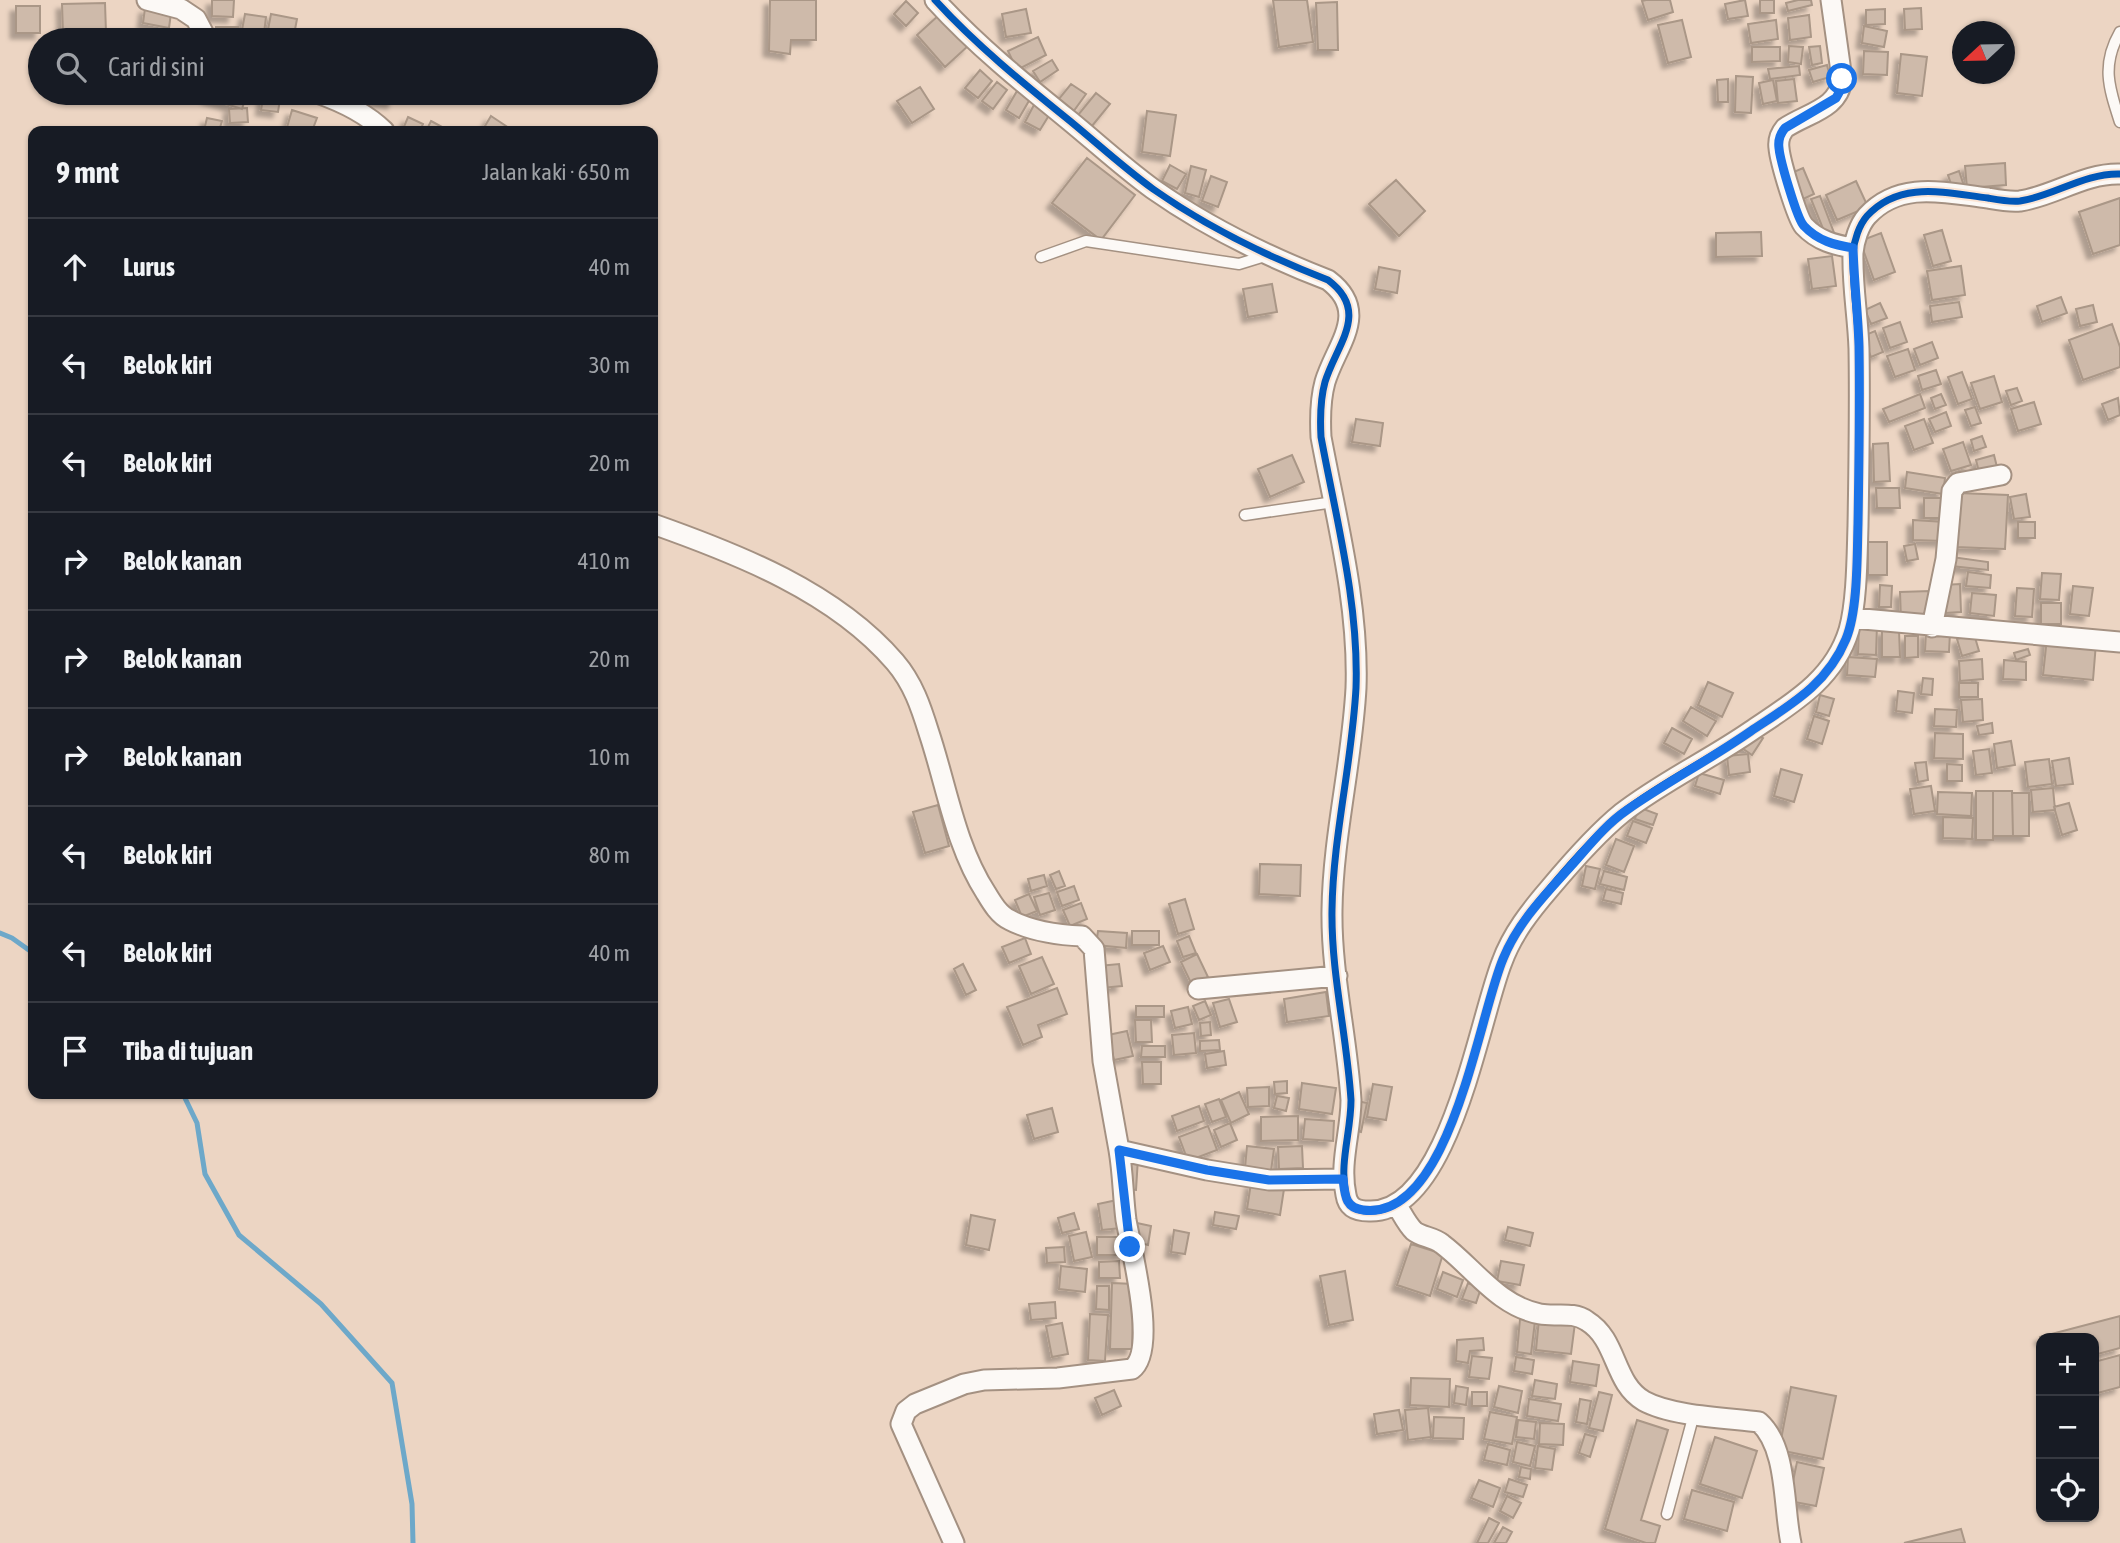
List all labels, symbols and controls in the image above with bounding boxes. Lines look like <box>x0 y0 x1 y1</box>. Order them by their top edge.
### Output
north arrow <box>1952 21 2015 84</box>
search box <box>28 28 658 105</box>
icon: search <box>52 48 90 86</box>
text: Cari di sini <box>108 52 205 82</box>
route start <box>1826 63 1857 94</box>
text: 9 mnt <box>56 155 119 189</box>
text: Jalan kaki · 650 m <box>482 159 630 185</box>
icon: ahead <box>56 248 94 286</box>
text: Lurus <box>123 252 175 282</box>
text: 40 m <box>589 254 630 280</box>
icon: left <box>56 346 94 384</box>
text: Belok kiri <box>123 350 212 380</box>
text: 30 m <box>589 352 630 378</box>
icon: left <box>56 444 94 482</box>
text: Belok kiri <box>123 448 212 478</box>
text: 20 m <box>589 450 630 476</box>
icon: right <box>56 542 94 580</box>
text: Belok kanan <box>123 546 242 576</box>
text: 410 m <box>578 548 630 574</box>
icon: right <box>56 640 94 678</box>
text: Belok kanan <box>123 644 242 674</box>
text: 20 m <box>589 646 630 672</box>
icon: right <box>56 738 94 776</box>
text: Belok kanan <box>123 742 242 772</box>
text: 10 m <box>589 744 630 770</box>
icon: left <box>56 836 94 874</box>
text: Belok kiri <box>123 840 212 870</box>
text: 80 m <box>589 842 630 868</box>
icon: left <box>56 934 94 972</box>
text: Belok kiri <box>123 938 212 968</box>
text: 40 m <box>589 940 630 966</box>
icon: arrive <box>56 1032 94 1070</box>
text: Tiba di tujuan <box>123 1036 253 1066</box>
route end <box>1114 1231 1145 1262</box>
map controls <box>2036 1333 2099 1522</box>
button: + <box>2036 1333 2099 1396</box>
button: − <box>2036 1396 2099 1459</box>
button: locate <box>2036 1459 2099 1522</box>

